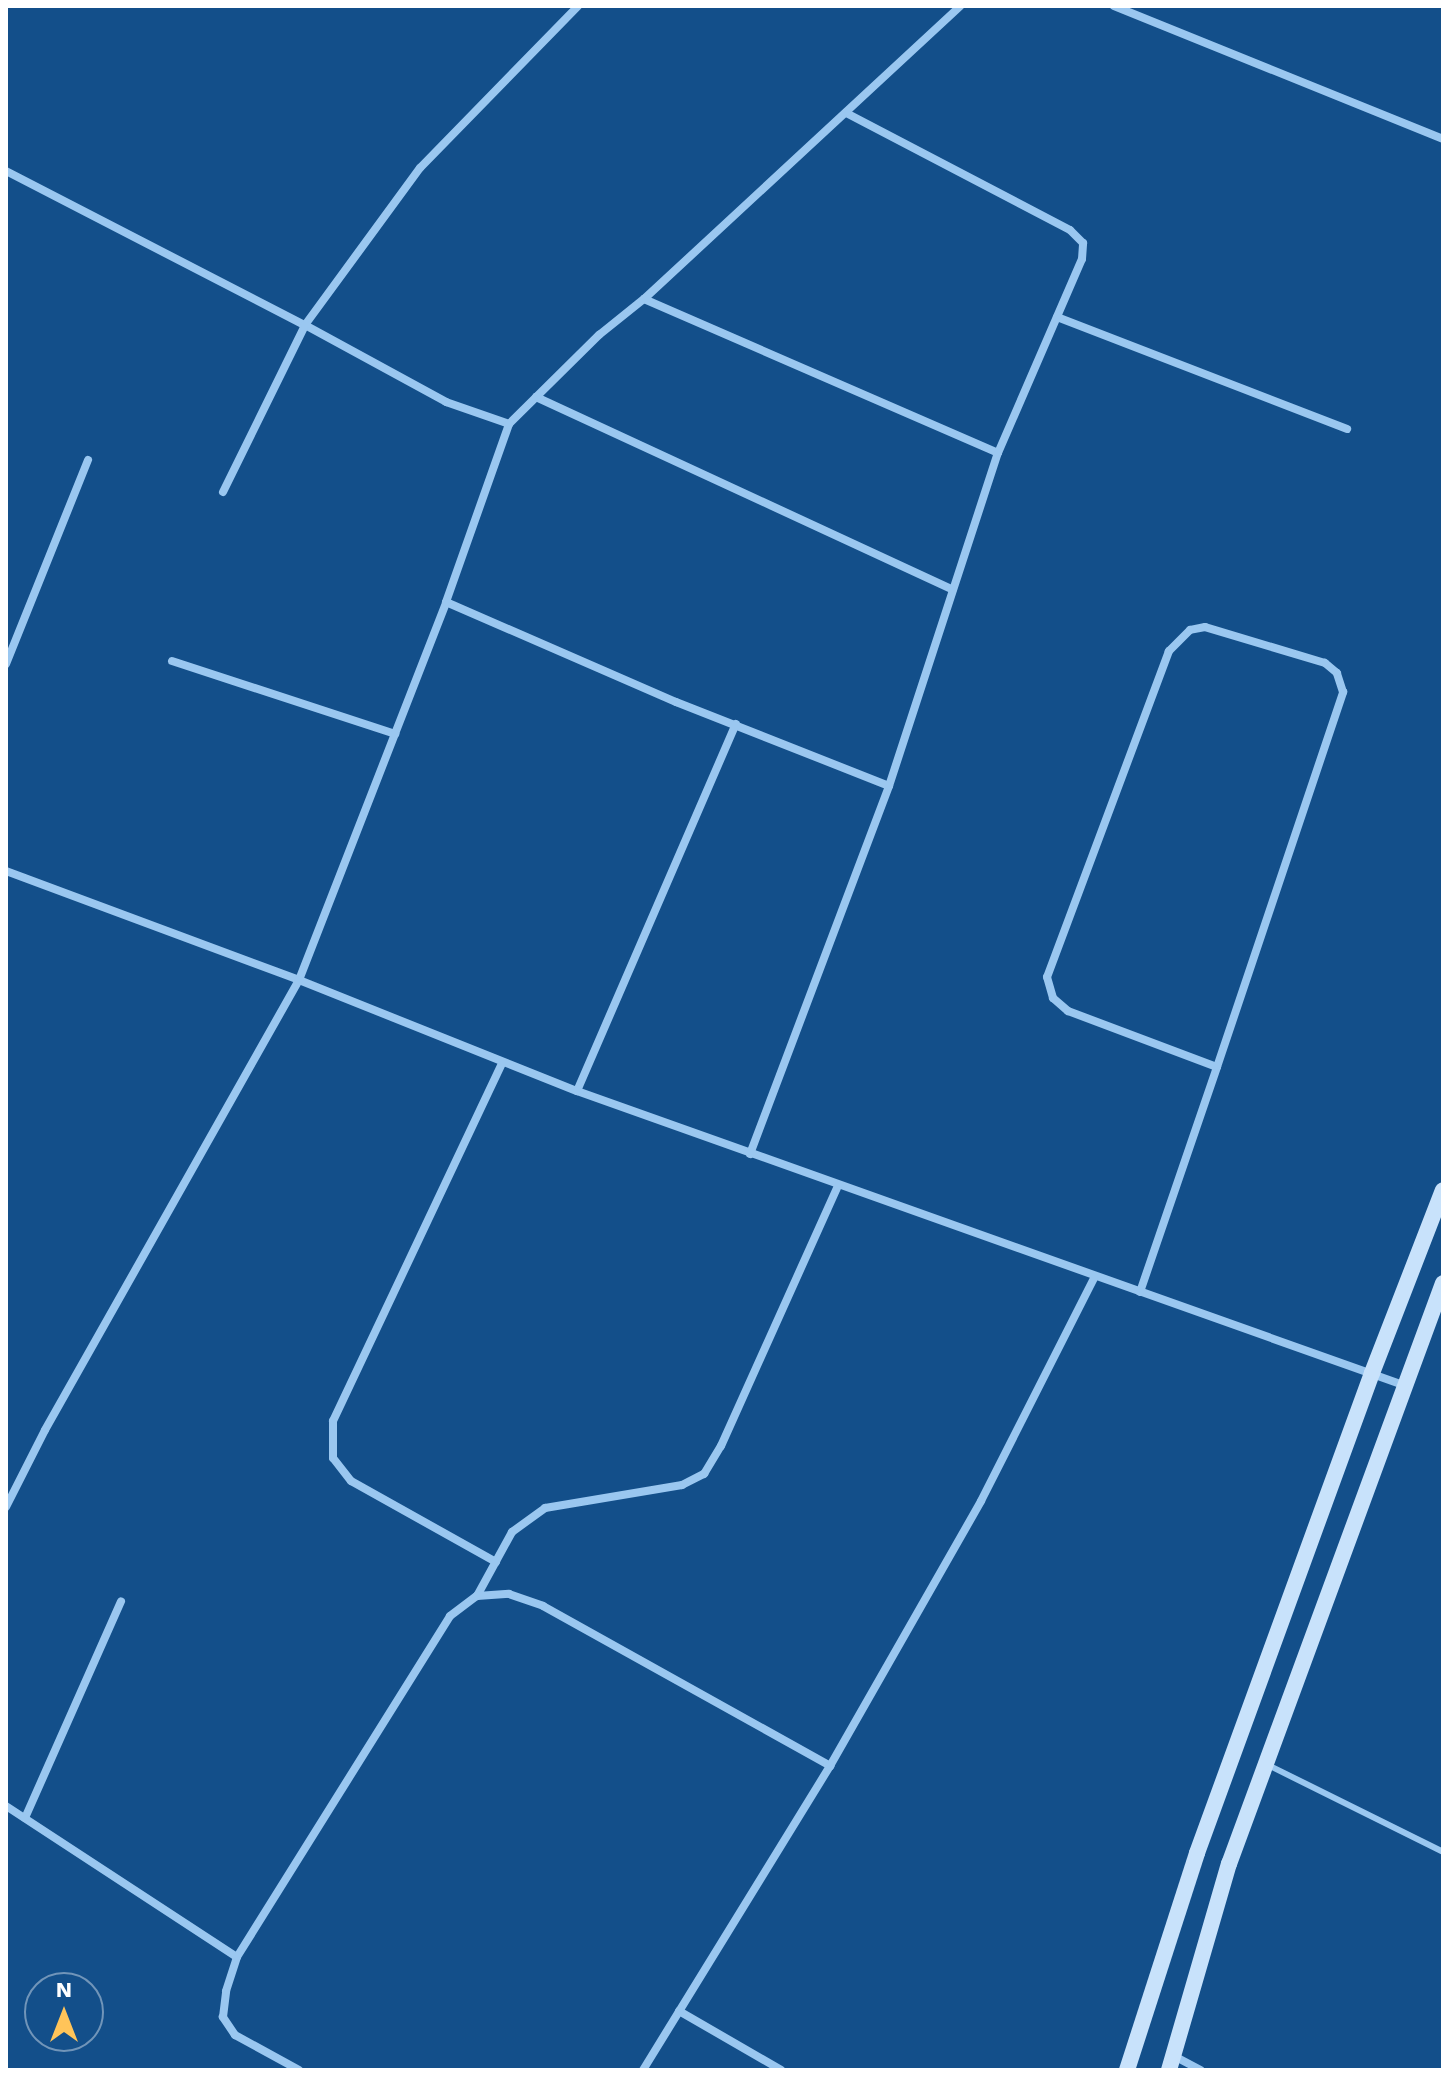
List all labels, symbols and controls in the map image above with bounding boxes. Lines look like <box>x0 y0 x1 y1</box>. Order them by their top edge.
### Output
north arrow <box>24 1972 104 2052</box>
text: N <box>56 1977 72 2002</box>

